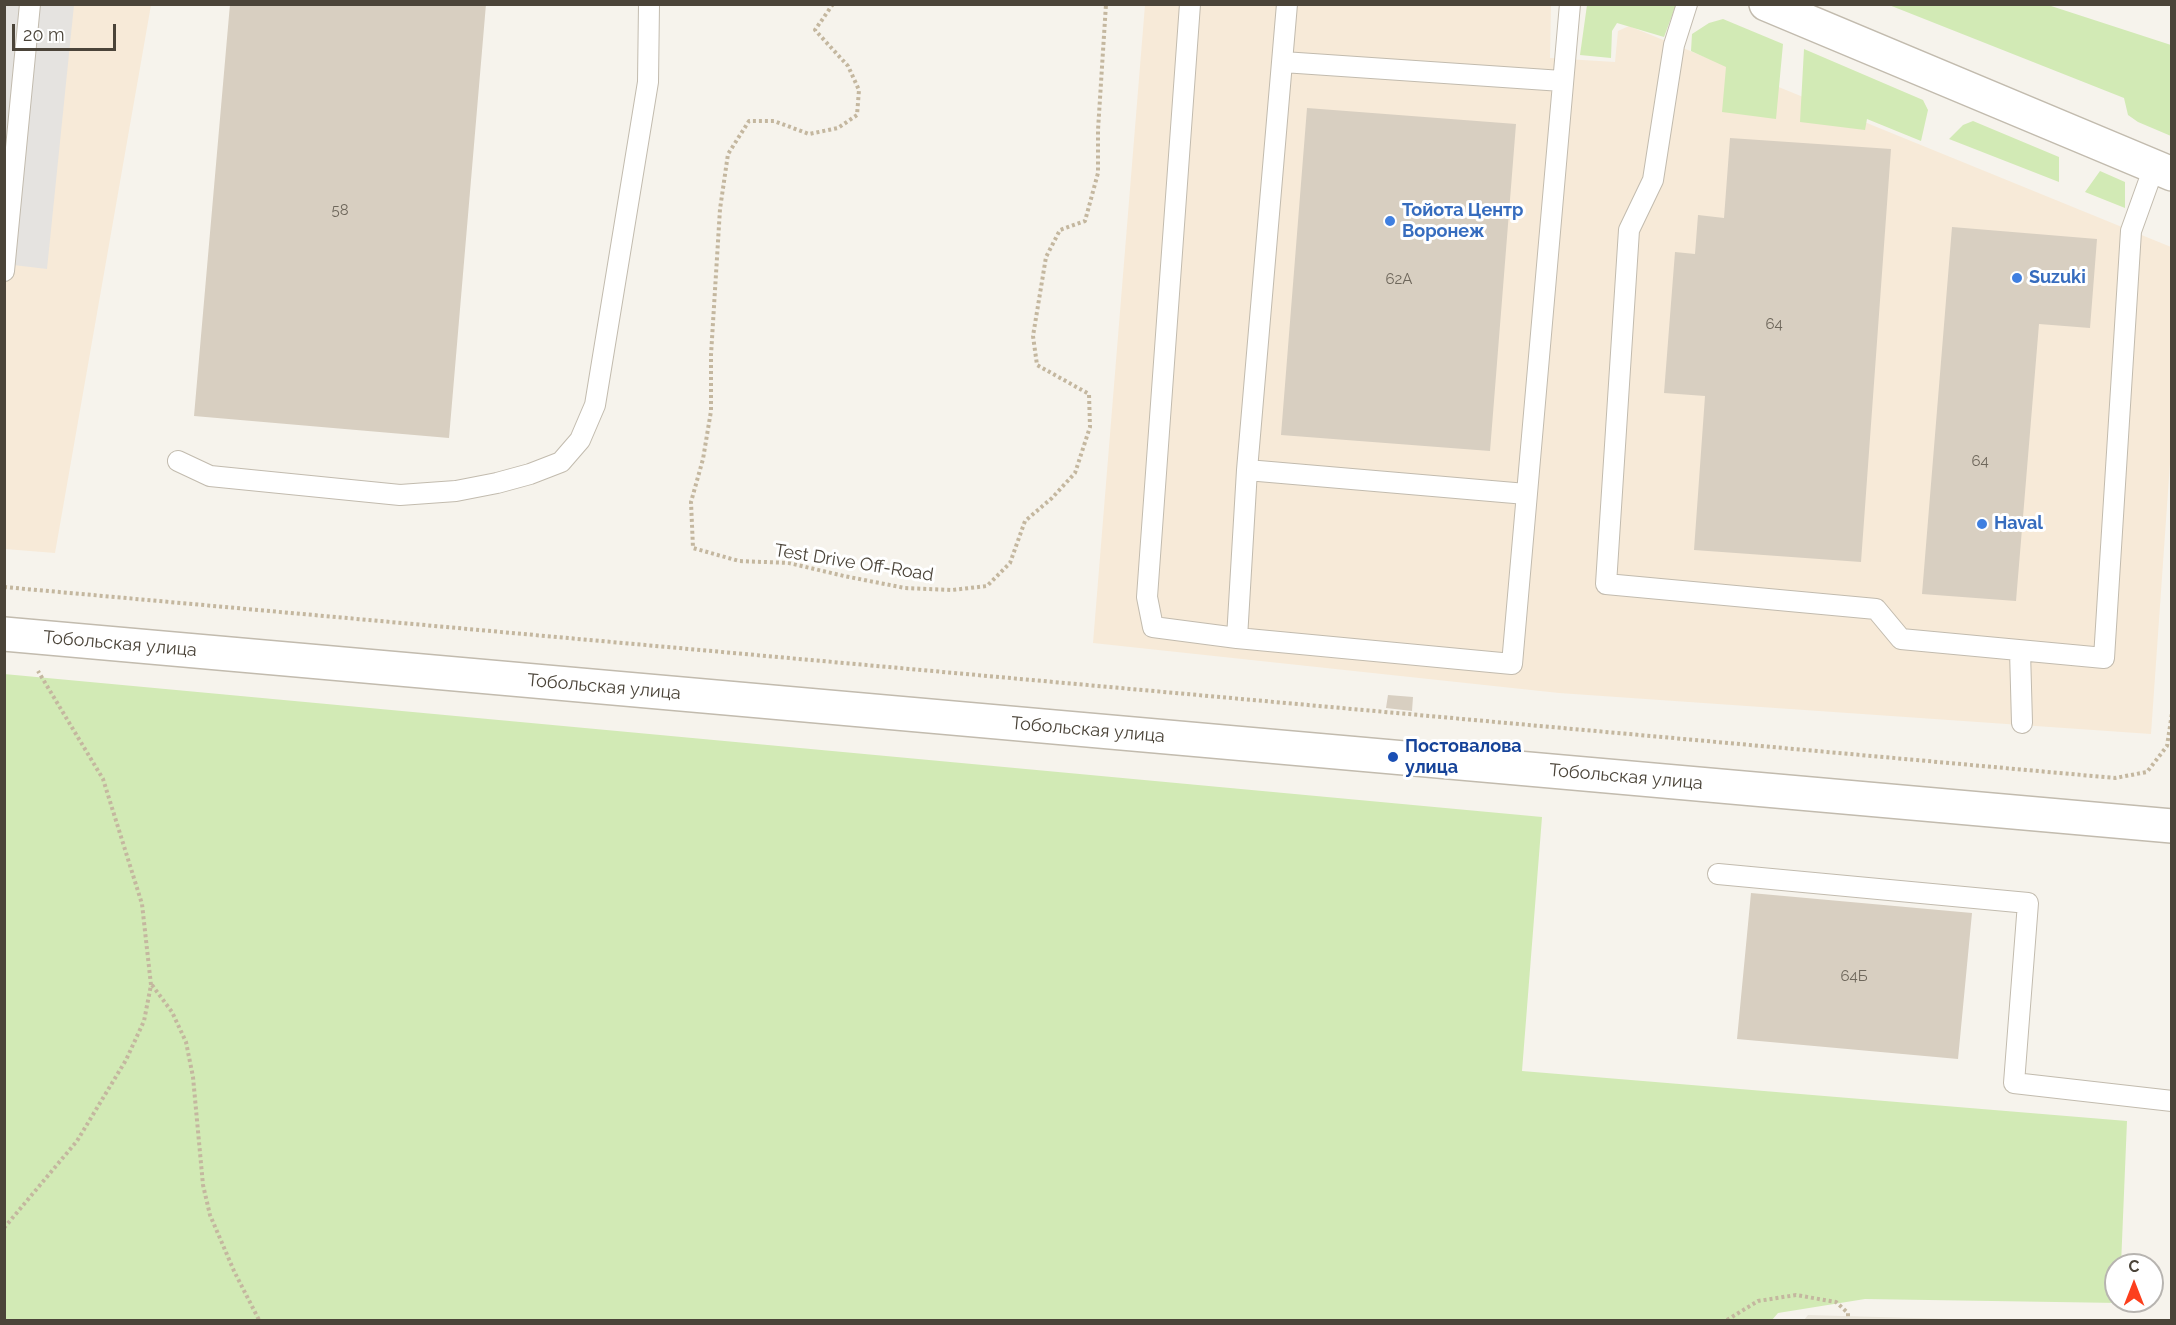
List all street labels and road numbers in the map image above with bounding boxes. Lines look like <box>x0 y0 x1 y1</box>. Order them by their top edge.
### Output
street label: Test Drive Off-Road <box>773 540 935 586</box>
street label: Тобольская улица <box>42 627 198 661</box>
street label: Тобольская улица <box>526 670 682 704</box>
street label: Тобольская улица <box>1010 713 1166 747</box>
street label: Тобольская улица <box>1548 760 1704 794</box>

